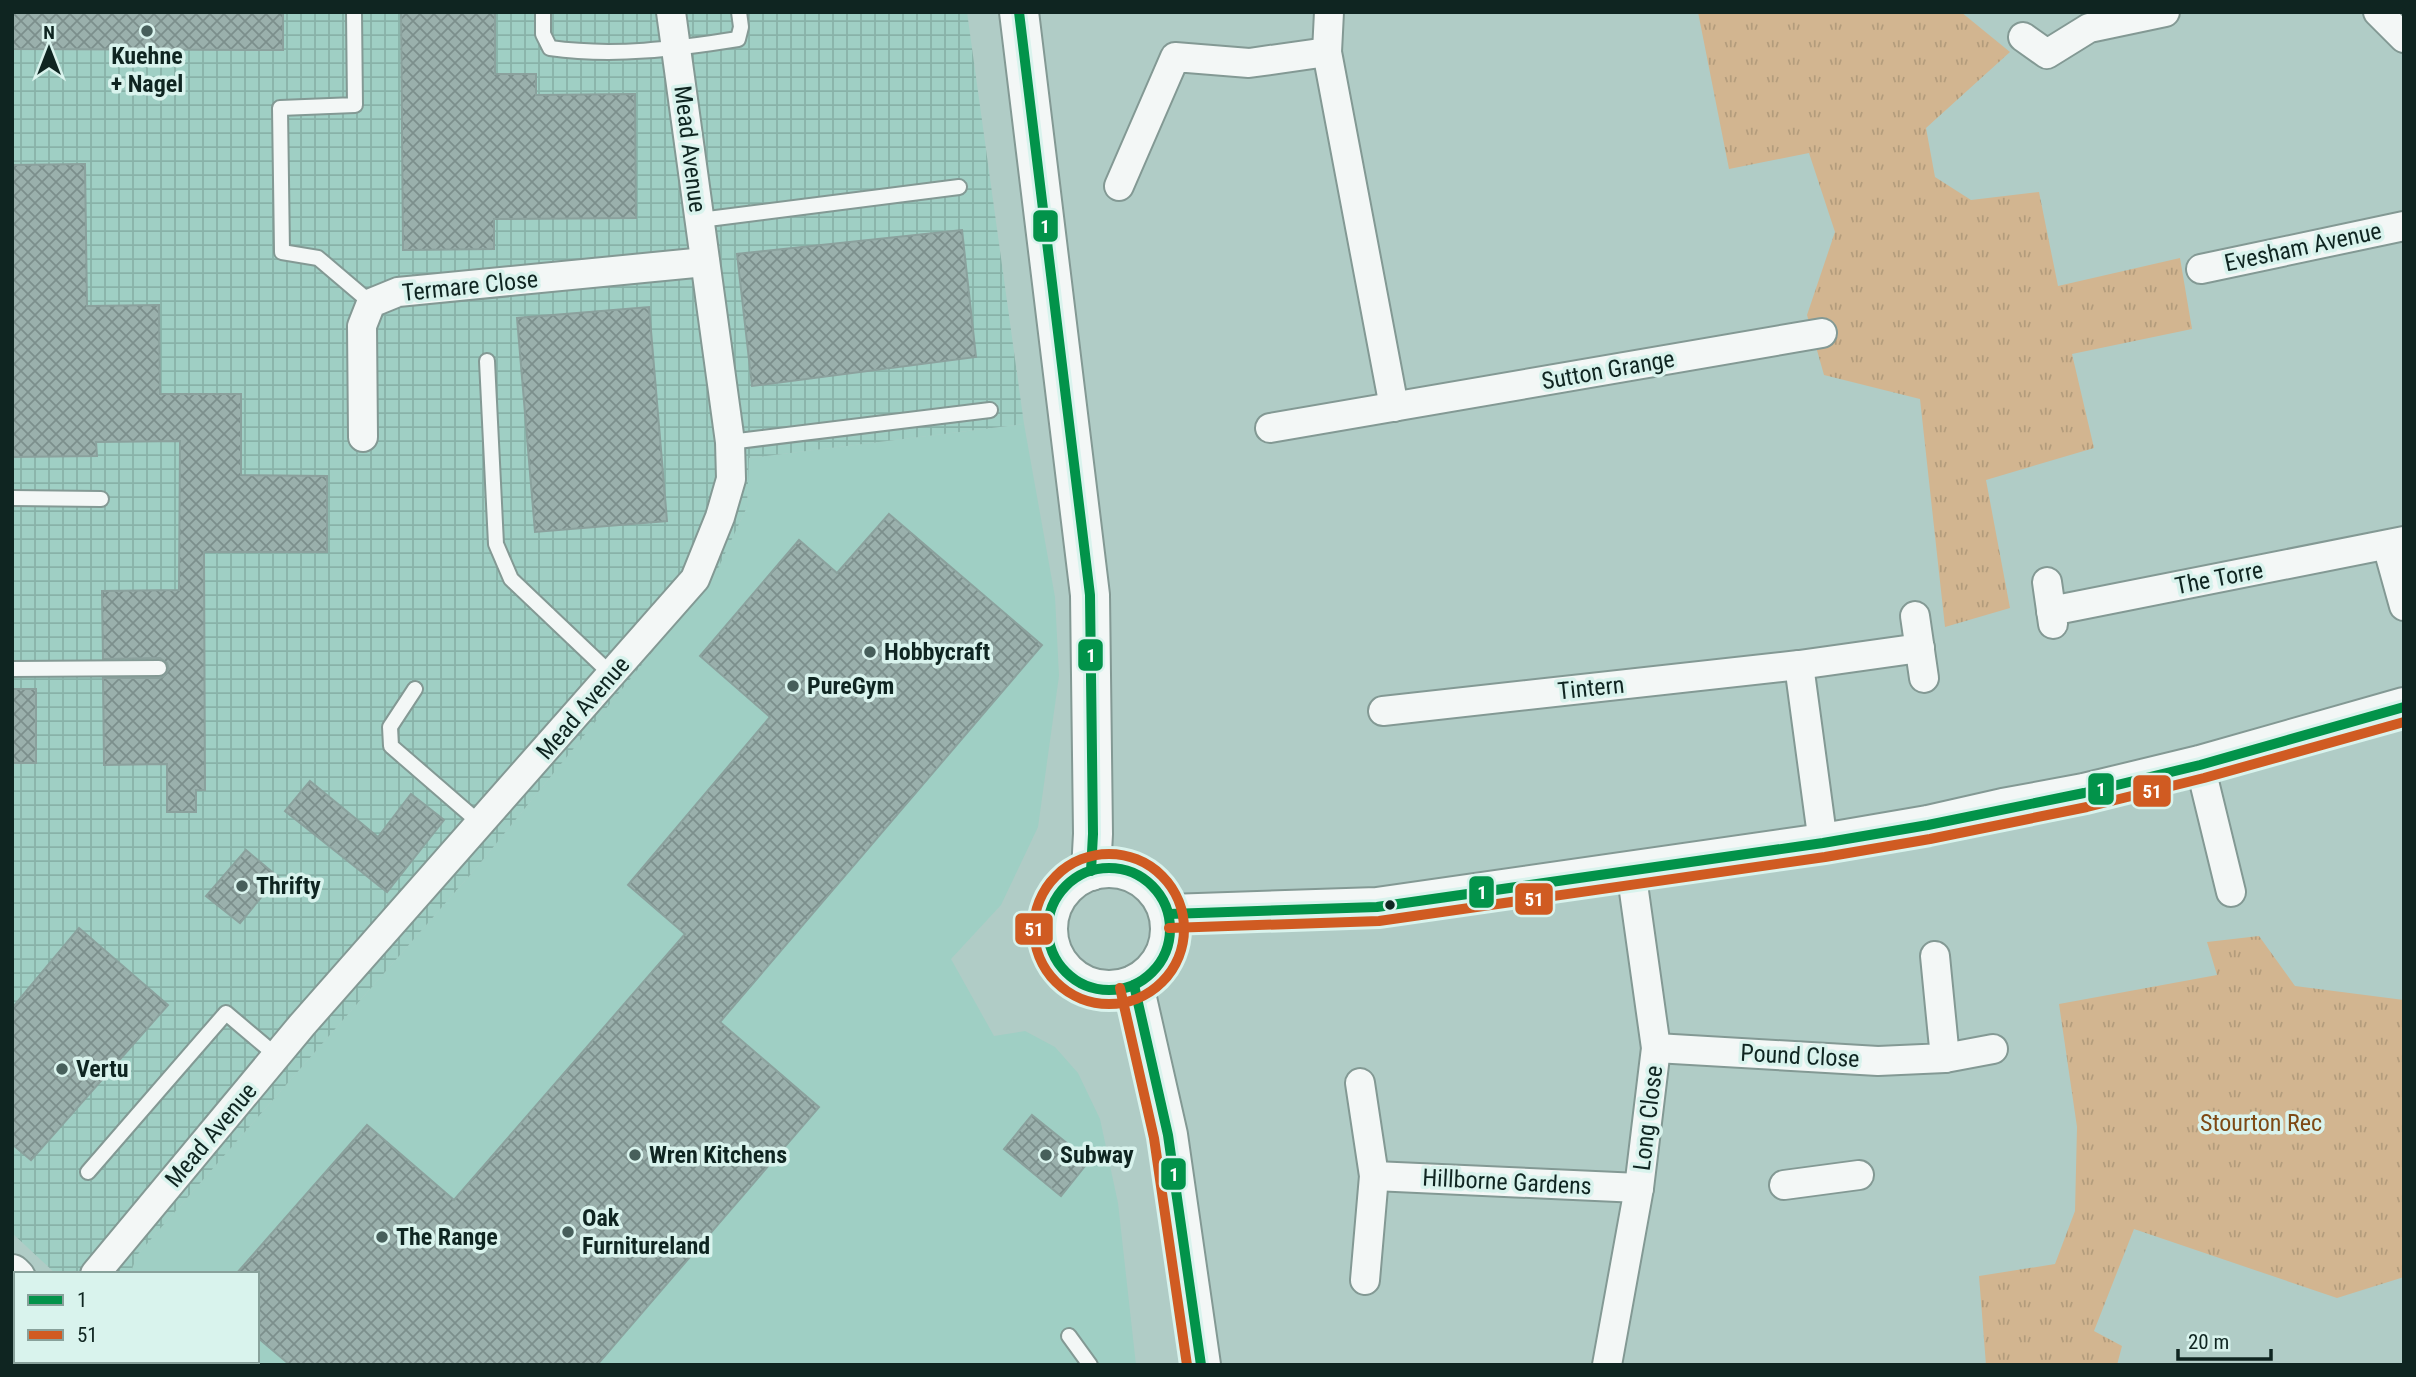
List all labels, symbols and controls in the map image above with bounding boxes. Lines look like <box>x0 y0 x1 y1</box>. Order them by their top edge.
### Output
north arrow <box>14 14 84 84</box>
text: N <box>43 21 55 44</box>
marker: Kuehne + Nagel <box>139 23 155 39</box>
place label: Kuehne + Nagel <box>111 42 183 98</box>
street label: Mead Avenue <box>668 84 712 214</box>
line badge: 1 <box>1032 209 1059 243</box>
text: 1 <box>1040 215 1050 238</box>
street label: Evesham Avenue <box>2222 217 2384 277</box>
street label: Termare Close <box>401 265 539 307</box>
street label: Sutton Grange <box>1539 345 1677 395</box>
street label: The Torre <box>2172 556 2266 600</box>
place label: Hobbycraft <box>884 638 990 666</box>
line badge: 1 <box>1077 638 1104 672</box>
marker: Hobbycraft <box>862 644 878 660</box>
text: 1 <box>1086 644 1096 667</box>
street label: Mead Avenue <box>531 651 635 765</box>
street label: Tintern <box>1556 671 1626 705</box>
place label: PureGym <box>807 672 894 700</box>
marker: PureGym <box>785 678 801 694</box>
line badge: 1 <box>2087 772 2115 806</box>
line badge: 51 <box>2132 774 2172 808</box>
text: 1 <box>2096 778 2106 801</box>
text: 51 <box>2142 780 2162 803</box>
place label: Thrifty <box>256 872 321 900</box>
line badge: 1 <box>1468 875 1495 909</box>
marker: Thrifty <box>234 878 250 894</box>
text: 1 <box>1477 881 1487 904</box>
line badge: 51 <box>1514 882 1554 916</box>
text: 51 <box>1524 888 1544 911</box>
unlabelled marker <box>1383 898 1397 912</box>
line badge: 51 <box>1014 912 1054 946</box>
text: 51 <box>1024 918 1044 941</box>
street label: Pound Close <box>1740 1039 1860 1073</box>
place label: Vertu <box>76 1055 129 1083</box>
marker: Vertu <box>54 1061 70 1077</box>
street label: Long Close <box>1628 1064 1668 1172</box>
street label: Mead Avenue <box>159 1077 263 1193</box>
park label: Stourton Rec <box>2200 1109 2322 1137</box>
place label: Wren Kitchens <box>649 1141 787 1169</box>
place label: Subway <box>1060 1141 1134 1169</box>
marker: Wren Kitchens <box>627 1147 643 1163</box>
marker: Subway <box>1038 1147 1054 1163</box>
line badge: 1 <box>1160 1157 1187 1191</box>
text: 1 <box>1169 1163 1179 1186</box>
street label: Hillborne Gardens <box>1422 1164 1592 1200</box>
place label: Oak Furnitureland <box>582 1204 710 1260</box>
place label: The Range <box>396 1223 498 1251</box>
marker: Oak Furnitureland <box>560 1224 576 1240</box>
marker: The Range <box>374 1229 390 1245</box>
legend <box>14 1272 259 1363</box>
text: 1 <box>77 1288 87 1312</box>
scale bar <box>2178 1318 2271 1362</box>
text: 51 <box>77 1323 98 1347</box>
text: 20 m <box>2188 1330 2229 1354</box>

